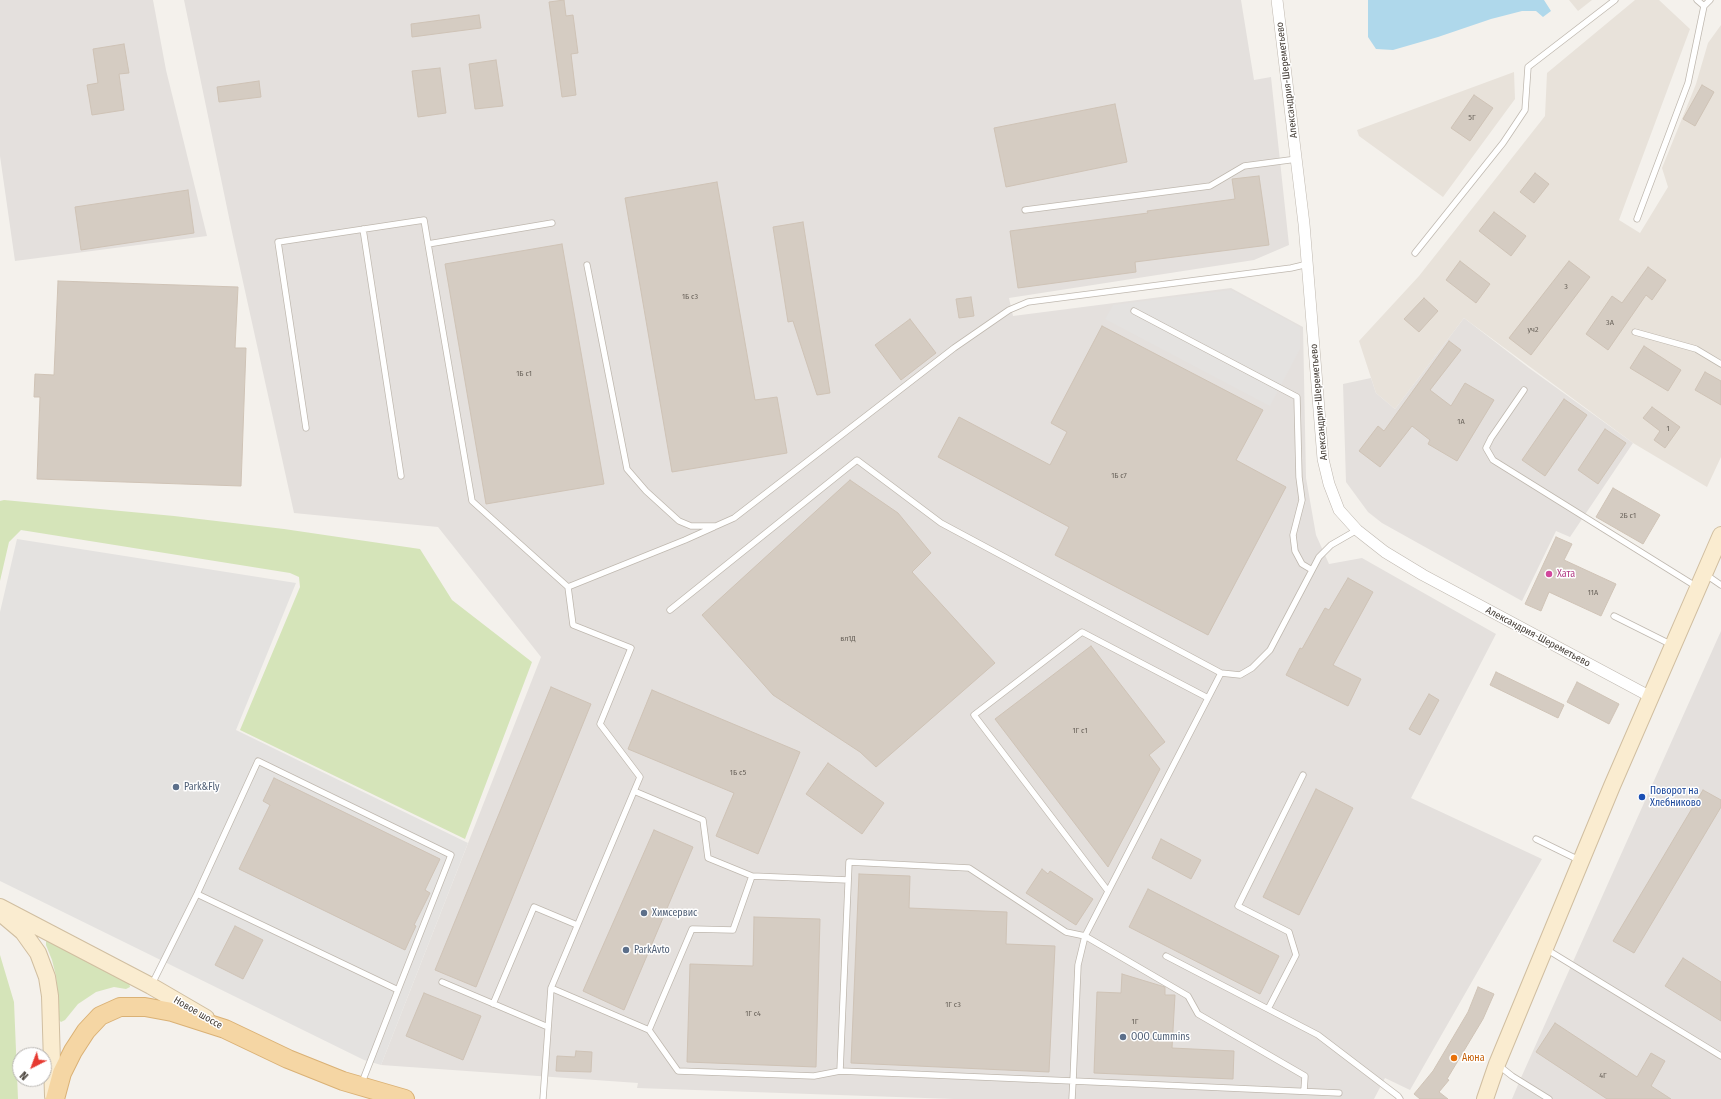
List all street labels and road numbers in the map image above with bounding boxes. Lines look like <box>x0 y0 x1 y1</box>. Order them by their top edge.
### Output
street label: Александрия-Шереметьево <box>1274 21 1300 139</box>
street label: Александрия-Шереметьево <box>1308 343 1330 461</box>
street label: Александрия-Шереметьево <box>1484 604 1592 670</box>
street label: Новое шоссе <box>171 994 225 1032</box>

